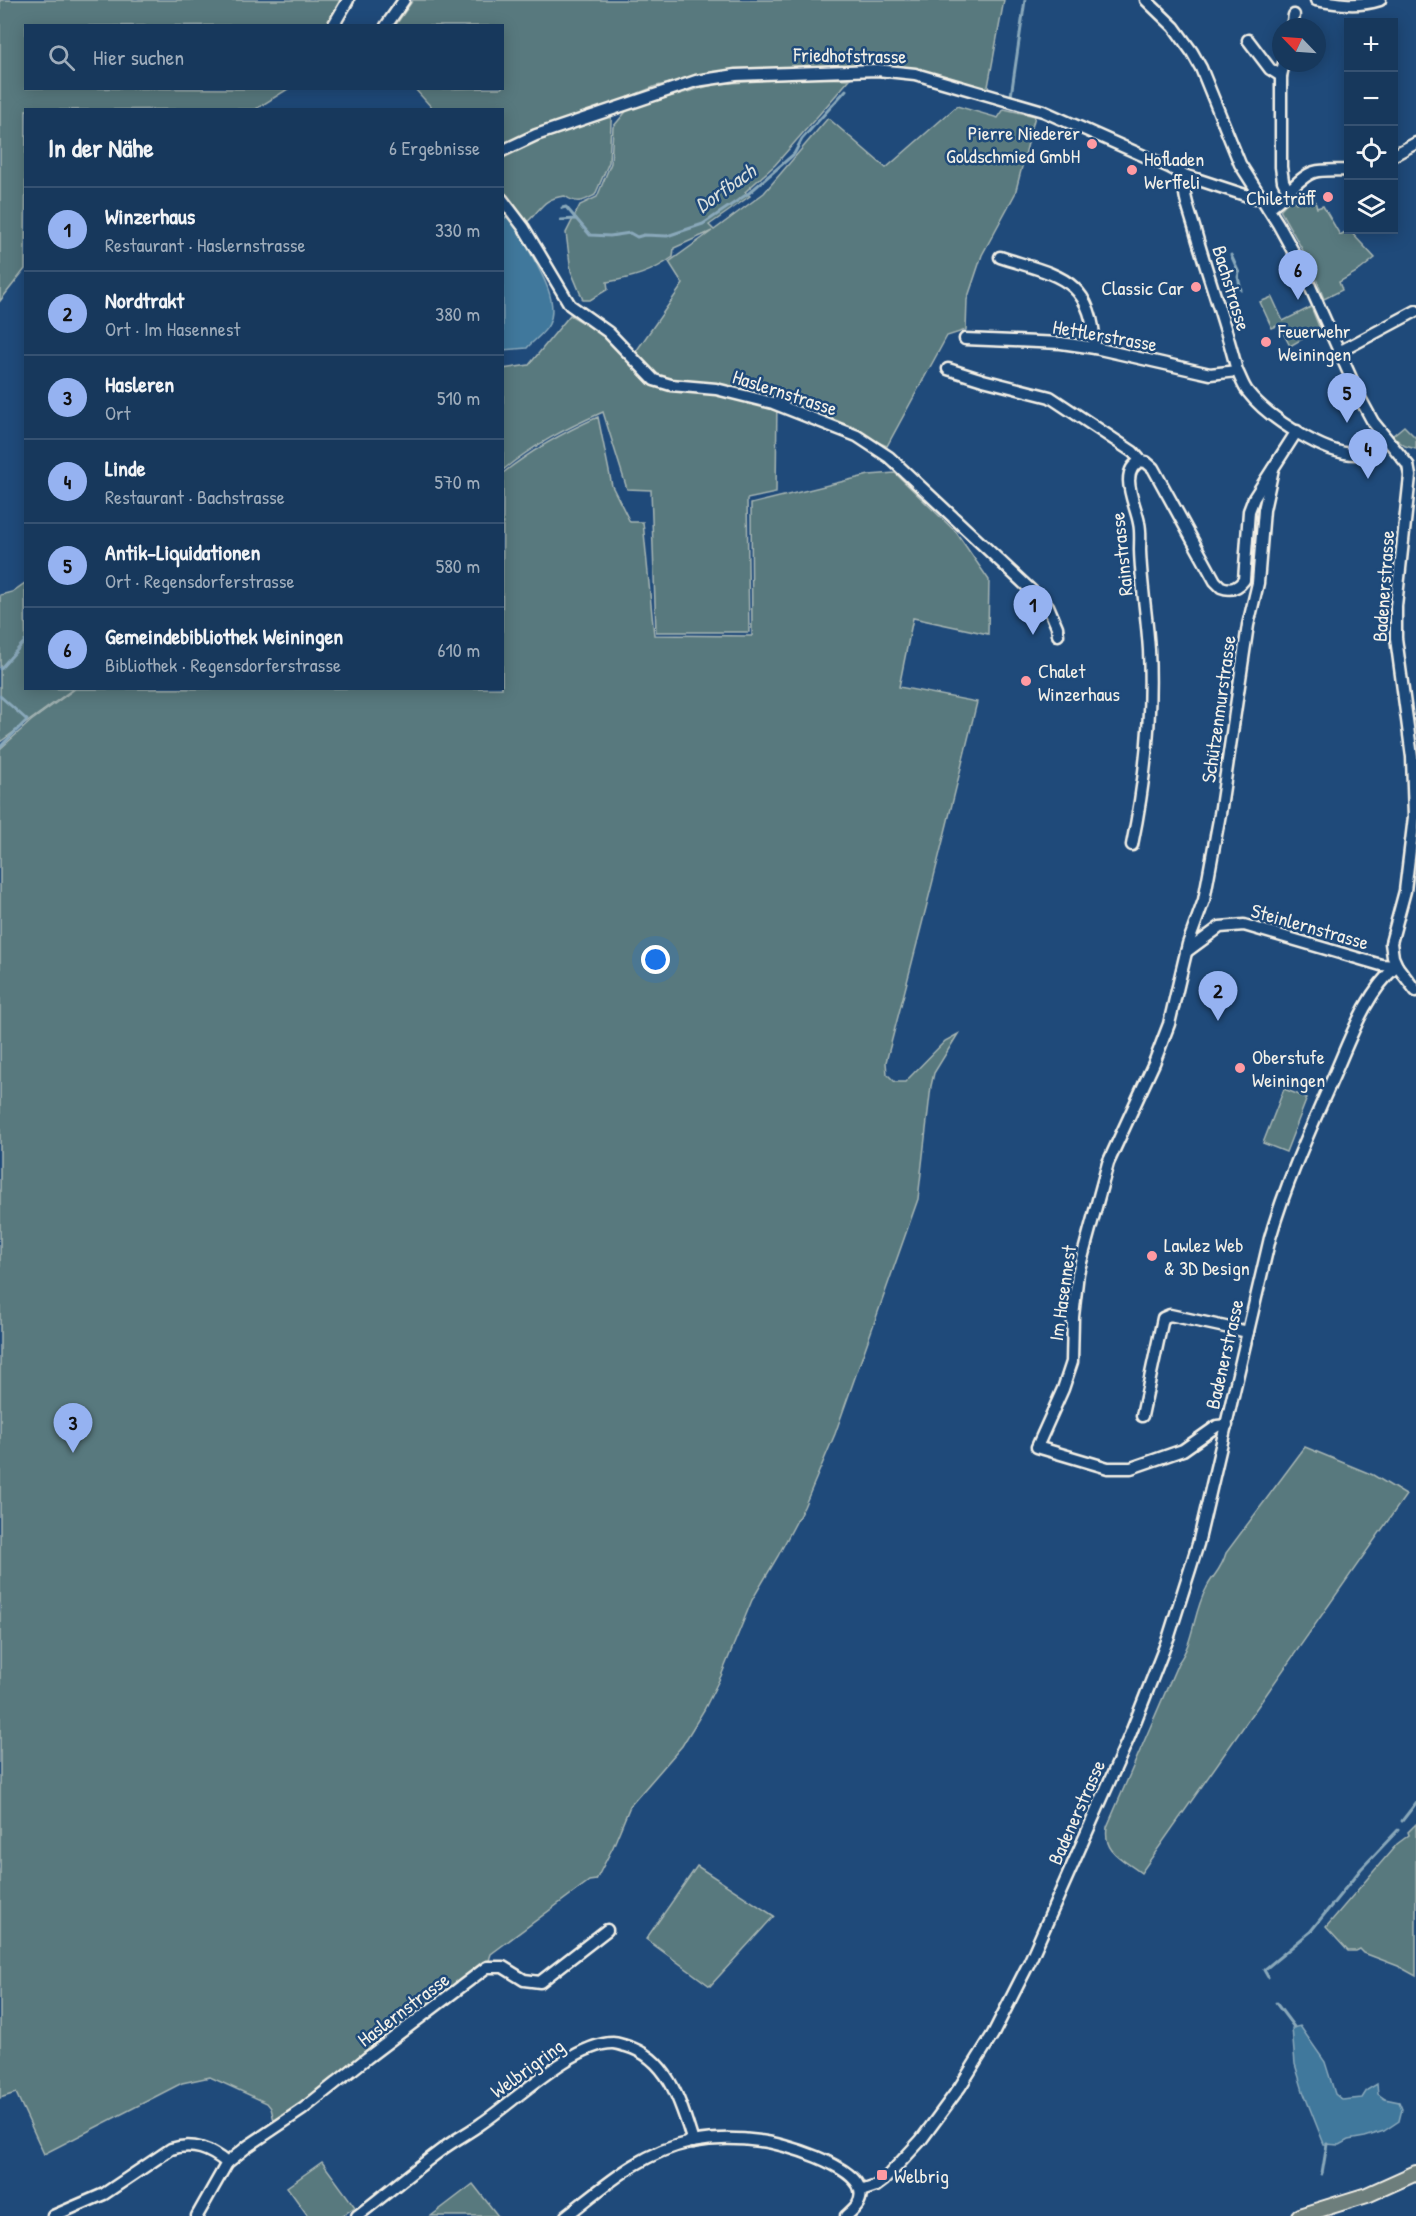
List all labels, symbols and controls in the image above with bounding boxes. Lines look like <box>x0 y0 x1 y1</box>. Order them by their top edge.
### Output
north arrow <box>1272 18 1326 72</box>
map controls <box>1344 18 1398 234</box>
button: + <box>1344 18 1398 72</box>
search box <box>24 24 504 90</box>
icon: search <box>45 41 78 74</box>
street label: Friedhofstrasse <box>792 41 907 69</box>
text: Hier suchen <box>93 42 184 72</box>
button: − <box>1344 72 1398 126</box>
place label: Pierre Niederer Goldschmied GmbH <box>946 119 1080 169</box>
button: locate <box>1344 126 1398 180</box>
text: In der Nähe <box>48 130 154 165</box>
text: 6 Ergebnisse <box>389 134 480 161</box>
marker: Pierre Niederer Goldschmied GmbH <box>1085 137 1099 151</box>
place label: Hofladen Werffeli <box>1144 145 1204 195</box>
water label: Dorfbach <box>689 156 762 219</box>
marker: Hofladen Werffeli <box>1125 163 1139 177</box>
button: layers <box>1344 180 1398 234</box>
place label: Chileträff <box>1246 184 1316 211</box>
marker: Chileträff <box>1321 190 1335 204</box>
text: Winzerhaus <box>105 201 195 231</box>
text: 1 <box>64 216 71 243</box>
text: 330 m <box>435 216 480 243</box>
text: Restaurant · Haslernstrasse <box>105 231 306 258</box>
street label: Bachstrasse <box>1206 242 1258 334</box>
pin: 6 <box>1278 250 1318 300</box>
place label: Classic Car <box>1101 274 1184 301</box>
marker: Classic Car <box>1189 280 1203 294</box>
text: Nordtrakt <box>105 285 184 315</box>
text: 2 <box>63 300 72 327</box>
text: 380 m <box>435 300 480 327</box>
street label: Hettlerstrasse <box>1051 313 1159 357</box>
text: Ort · Im Hasennest <box>105 315 240 342</box>
place label: Feuerwehr Weiningen <box>1277 317 1351 367</box>
marker: Feuerwehr Weiningen <box>1259 335 1273 349</box>
street label: Haslernstrasse <box>729 362 841 422</box>
text: Hasleren <box>105 369 174 399</box>
pin: 5 <box>1328 374 1366 423</box>
text: 3 <box>63 384 72 411</box>
text: 510 m <box>437 384 480 411</box>
text: Ort <box>105 399 131 426</box>
pin: 4 <box>1348 430 1388 479</box>
text: Linde <box>105 453 145 483</box>
text: 4 <box>64 468 71 495</box>
text: 570 m <box>434 468 480 495</box>
text: Restaurant · Bachstrasse <box>105 483 285 510</box>
street label: Rainstrasse <box>1103 511 1139 597</box>
street label: Badenerstrasse <box>1366 529 1400 643</box>
text: Antik-Liquidationen <box>105 537 260 567</box>
text: 5 <box>63 552 72 579</box>
text: 580 m <box>436 552 480 579</box>
text: Ort · Regensdorferstrasse <box>105 567 294 594</box>
pin: 1 <box>1014 586 1052 635</box>
text: Gemeindebibliothek Weiningen <box>105 621 343 651</box>
street label: Schützenmurstrasse <box>1194 634 1242 784</box>
text: 6 <box>64 636 71 663</box>
text: 610 m <box>438 636 480 663</box>
text: Bibliothek · Regensdorferstrasse <box>105 651 341 678</box>
place label: Chalet Winzerhaus <box>1038 657 1120 707</box>
marker: Chalet Winzerhaus <box>1019 674 1033 688</box>
street label: Steinlernstrasse <box>1248 896 1372 956</box>
your location <box>641 945 670 974</box>
pin: 2 <box>1198 972 1238 1021</box>
place label: Oberstufe Weiningen <box>1252 1043 1325 1093</box>
marker: Oberstufe Weiningen <box>1233 1061 1247 1075</box>
place label: Lawlez Web & 3D Design <box>1164 1231 1250 1281</box>
street label: Im Hasennest <box>1042 1242 1082 1343</box>
marker: Lawlez Web & 3D Design <box>1145 1249 1159 1263</box>
street label: Badenerstrasse <box>1198 1296 1250 1412</box>
pin: 3 <box>54 1404 92 1453</box>
street label: Badenerstrasse <box>1041 1755 1111 1869</box>
street label: Haslernstrasse <box>352 1966 454 2052</box>
street label: Welbrigring <box>485 2032 569 2104</box>
place label: Welbrig <box>894 2162 949 2189</box>
marker: Welbrig <box>875 2168 889 2182</box>

